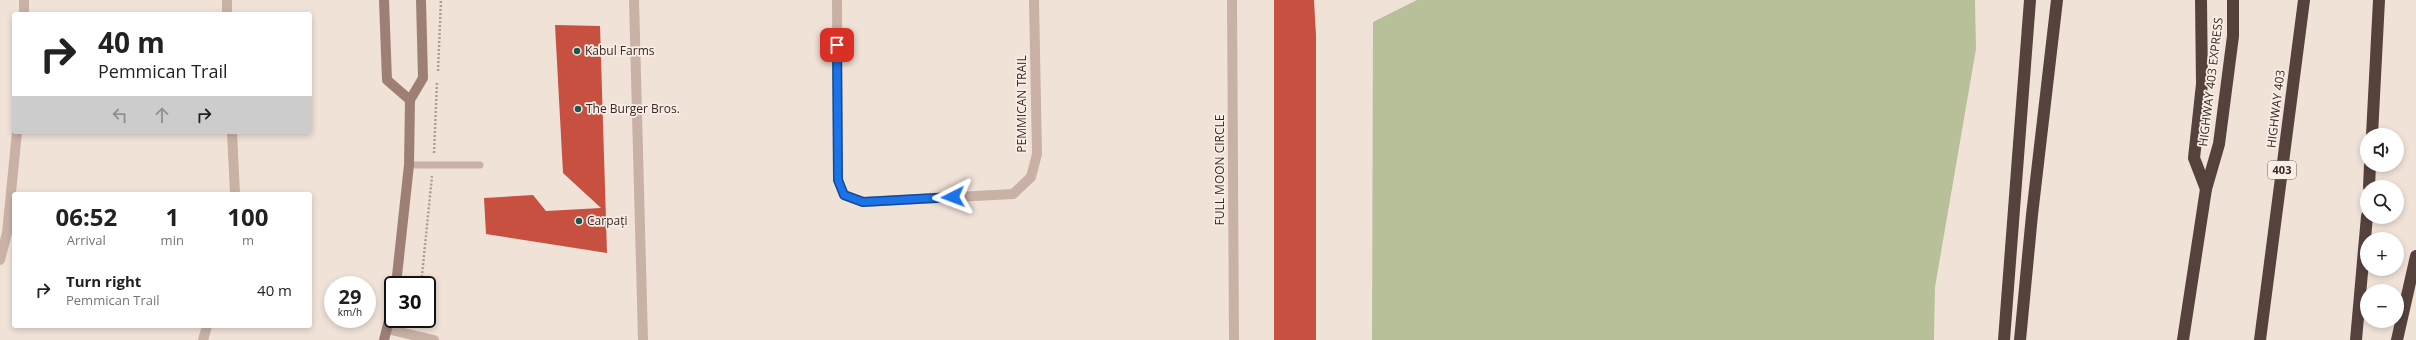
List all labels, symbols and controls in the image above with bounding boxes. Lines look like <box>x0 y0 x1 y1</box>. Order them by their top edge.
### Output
street label: HIGHWAY 403 EXPRESS <box>2194 16 2227 148</box>
text: 40 m <box>98 23 165 61</box>
icon: right <box>32 28 84 80</box>
pin <box>820 28 854 62</box>
icon: arrive <box>826 34 848 56</box>
place label: Kabul Farms <box>585 42 655 59</box>
marker: Kabul Farms <box>572 46 582 56</box>
street label: PEMMICAN TRAIL <box>1013 55 1030 153</box>
text: Pemmican Trail <box>98 59 228 83</box>
street label: HIGHWAY 403 <box>2262 69 2289 149</box>
place label: The Burger Bros. <box>586 100 680 117</box>
icon: left <box>109 104 131 126</box>
icon: ahead <box>151 104 173 126</box>
icon: right <box>193 104 215 126</box>
marker: The Burger Bros. <box>573 104 583 114</box>
street label: FULL MOON CIRCLE <box>1211 114 1228 226</box>
map controls <box>2360 128 2404 328</box>
button: sound <box>2360 128 2404 172</box>
road number: 403 <box>2268 161 2296 179</box>
position arrow <box>932 176 974 218</box>
button: search <box>2360 180 2404 224</box>
text: 06:52 <box>55 200 117 233</box>
text: 1 <box>165 200 179 233</box>
text: 100 <box>227 200 269 233</box>
place label: Carpați <box>587 212 627 229</box>
marker: Carpați <box>574 216 584 226</box>
text: Arrival <box>67 231 106 249</box>
text: min <box>161 231 184 249</box>
text: m <box>242 231 254 249</box>
button: + <box>2360 232 2404 276</box>
text: Turn right <box>66 271 141 291</box>
speed limit sign: 30 <box>384 276 436 328</box>
icon: right <box>32 279 54 301</box>
text: 40 m <box>257 280 292 300</box>
text: 29 <box>339 283 361 310</box>
button: − <box>2360 284 2404 328</box>
text: Pemmican Trail <box>66 291 160 309</box>
text: km/h <box>338 305 362 319</box>

